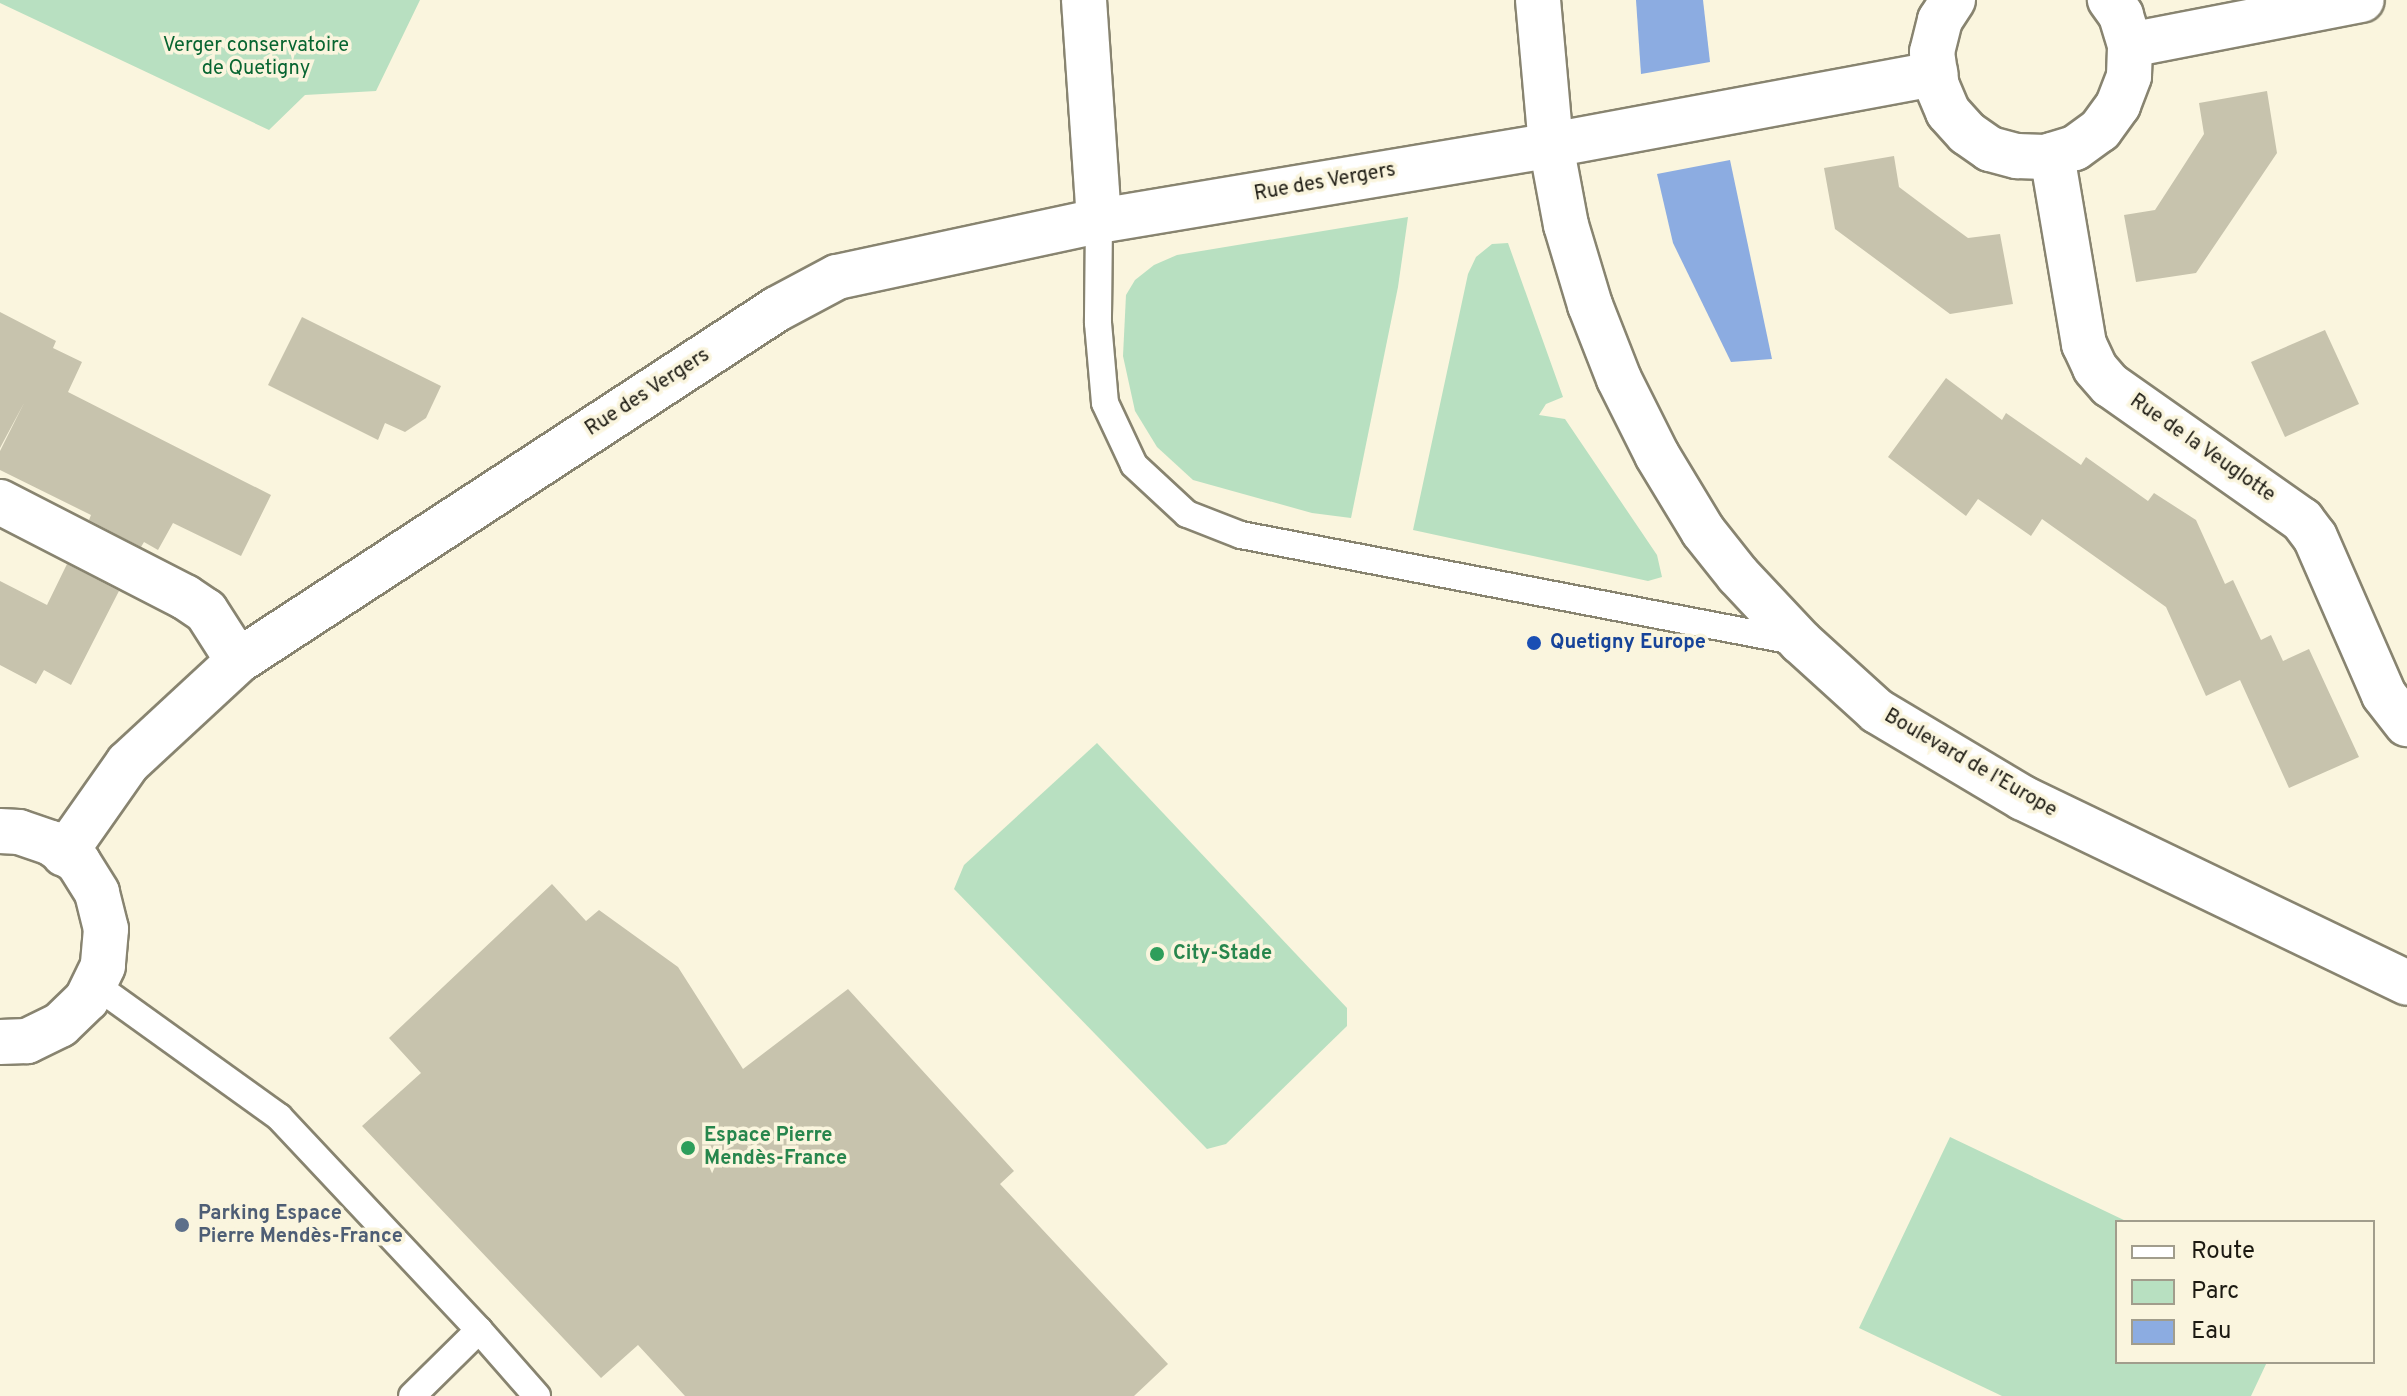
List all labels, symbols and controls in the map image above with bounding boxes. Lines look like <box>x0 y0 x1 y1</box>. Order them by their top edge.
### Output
park label: Verger conservatoire de Quetigny <box>163 35 349 82</box>
street label: Rue des Vergers <box>1252 159 1398 207</box>
street label: Rue des Vergers <box>581 344 715 442</box>
street label: Rue de la Veuglotte <box>2124 390 2280 508</box>
place label: Quetigny Europe <box>1550 631 1706 655</box>
marker: Quetigny Europe <box>1525 634 1543 652</box>
street label: Boulevard de l'Europe <box>1879 705 2061 823</box>
place label: City-Stade <box>1173 942 1272 966</box>
marker: City-Stade <box>1148 945 1166 963</box>
place label: Espace Pierre Mendès-France <box>704 1124 847 1171</box>
marker: Espace Pierre Mendès-France <box>679 1139 697 1157</box>
place label: Parking Espace Pierre Mendès-France <box>198 1202 403 1249</box>
marker: Parking Espace Pierre Mendès-France <box>173 1216 191 1234</box>
legend <box>2115 1220 2375 1364</box>
text: Route <box>2191 1237 2255 1267</box>
text: Parc <box>2191 1277 2239 1307</box>
text: Eau <box>2191 1317 2231 1347</box>

